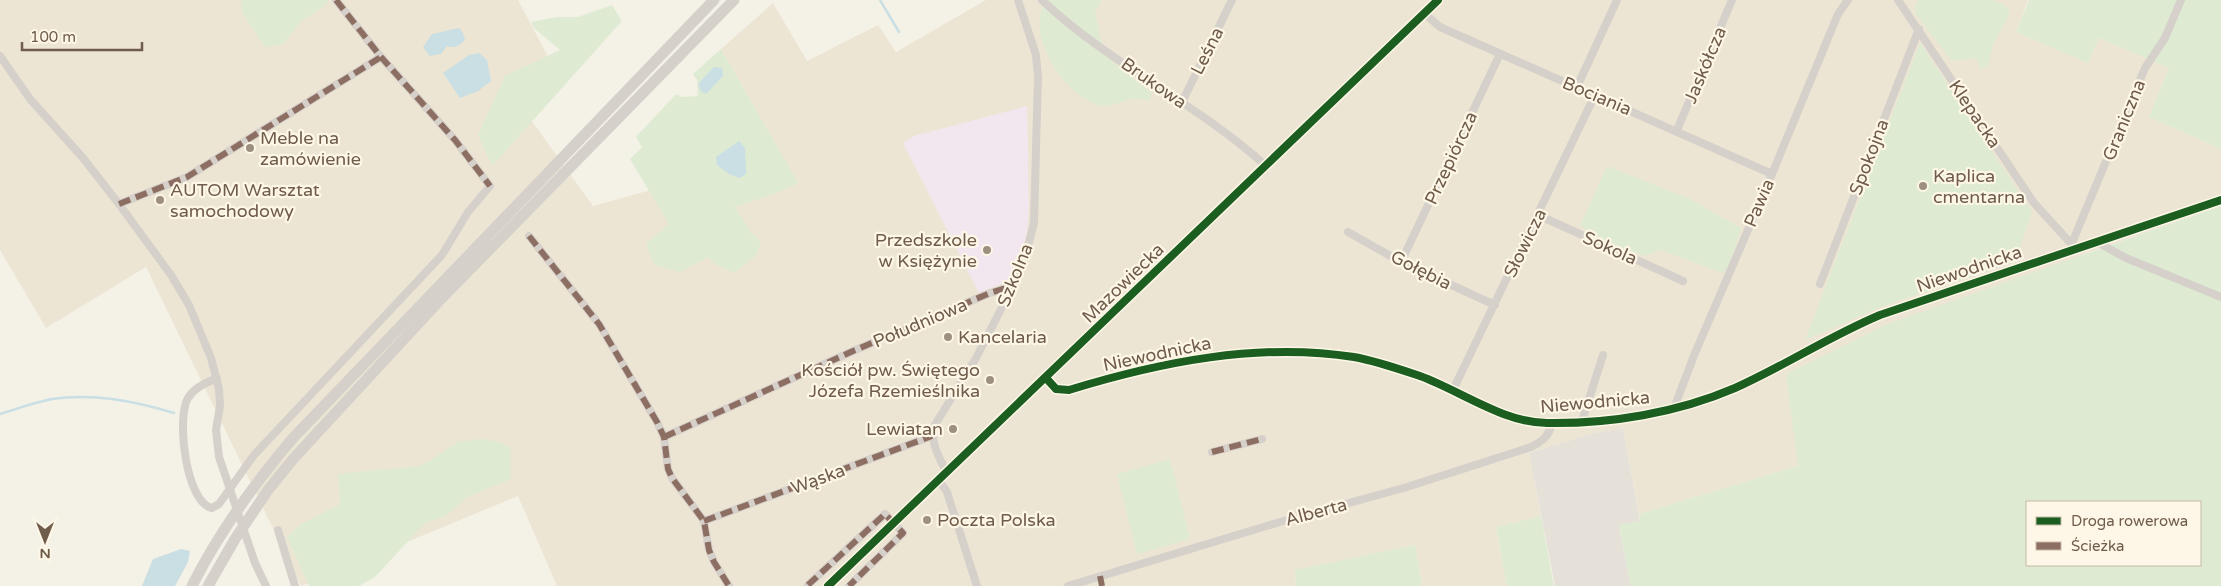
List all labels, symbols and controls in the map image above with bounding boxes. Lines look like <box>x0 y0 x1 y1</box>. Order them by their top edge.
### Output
scale bar <box>22 20 142 52</box>
street label: Jaskółcza <box>1679 23 1731 107</box>
street label: Leśna <box>1186 24 1228 78</box>
text: 100 m <box>30 28 76 46</box>
street label: Brukowa <box>1117 52 1191 114</box>
street label: Bociania <box>1559 72 1635 120</box>
street label: Klepacka <box>1944 76 2006 152</box>
street label: Graniczna <box>2098 76 2150 164</box>
street label: Przepiórcza <box>1420 108 1482 208</box>
street label: Spokojna <box>1844 116 1894 198</box>
place label: Meble na zamówienie <box>260 127 361 170</box>
marker: Meble na zamówienie <box>244 142 256 154</box>
place label: Kaplica cmentarna <box>1933 165 2025 208</box>
street label: Pawia <box>1739 175 1779 231</box>
place label: AUTOM Warsztat samochodowy <box>170 179 320 222</box>
marker: Kaplica cmentarna <box>1917 180 1929 192</box>
marker: AUTOM Warsztat samochodowy <box>154 194 166 206</box>
street label: Słowicza <box>1499 205 1551 281</box>
street label: Sokola <box>1579 226 1641 270</box>
place label: Przedszkole w Księżynie <box>875 229 977 272</box>
street label: Mazowiecka <box>1077 238 1169 328</box>
street label: Szkolna <box>992 240 1038 310</box>
street label: Niewodnicka <box>1913 241 2025 297</box>
marker: Przedszkole w Księżynie <box>981 244 993 256</box>
street label: Gołębia <box>1387 245 1455 295</box>
street label: Południowa <box>870 293 970 353</box>
place label: Kancelaria <box>958 326 1047 348</box>
marker: Kancelaria <box>942 331 954 343</box>
street label: Niewodnicka <box>1101 332 1213 376</box>
place label: Kościół pw. Świętego Józefa Rzemieślnika <box>801 359 980 402</box>
marker: Kościół pw. Świętego Józefa Rzemieślnika <box>984 374 996 386</box>
street label: Niewodnicka <box>1539 386 1651 418</box>
place label: Lewiatan <box>866 418 943 440</box>
marker: Lewiatan <box>947 423 959 435</box>
street label: Wąska <box>788 459 848 499</box>
street label: Alberta <box>1283 493 1349 531</box>
legend <box>2026 501 2201 566</box>
place label: Poczta Polska <box>937 509 1056 531</box>
text: Droga rowerowa <box>2071 512 2188 530</box>
marker: Poczta Polska <box>921 514 933 526</box>
north arrow <box>20 516 70 566</box>
text: Ścieżka <box>2071 537 2124 555</box>
text: N <box>39 545 51 562</box>

